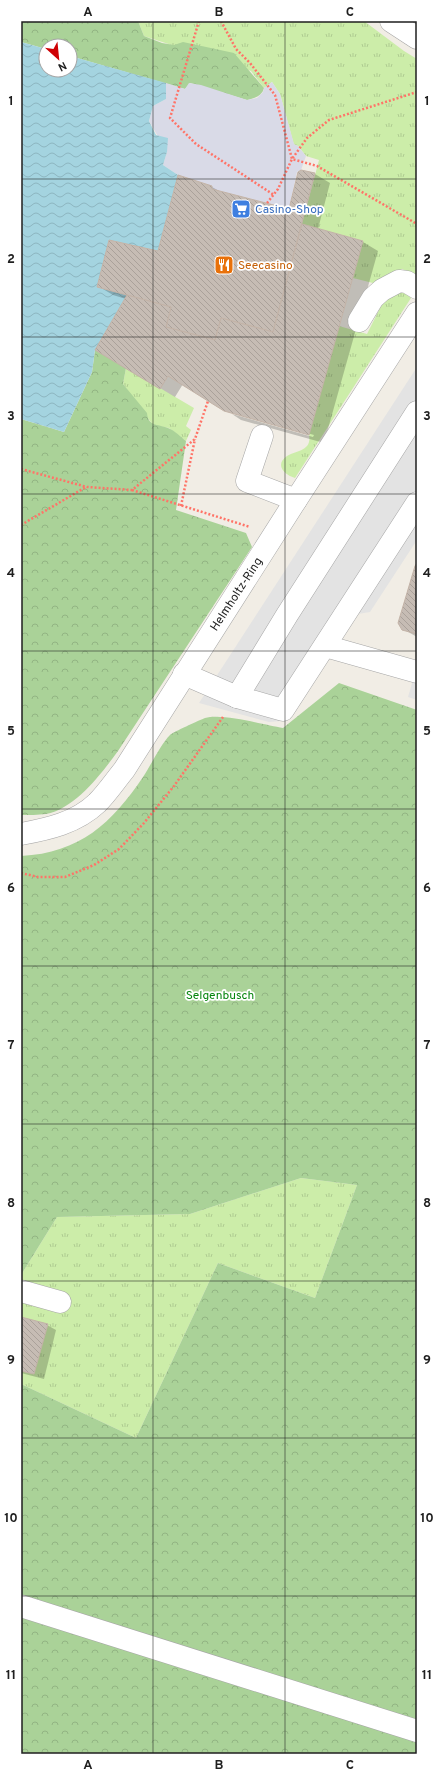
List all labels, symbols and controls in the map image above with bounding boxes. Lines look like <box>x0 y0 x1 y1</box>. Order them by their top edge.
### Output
text: A <box>83 5 93 21</box>
text: B <box>215 5 224 21</box>
text: C <box>346 5 354 21</box>
north arrow <box>38 38 78 78</box>
text: N <box>55 58 69 74</box>
text: 1 <box>8 94 14 110</box>
text: 1 <box>424 94 430 110</box>
supermarket icon: Casino-Shop <box>230 198 252 220</box>
place label: Casino-Shop <box>255 202 324 218</box>
text: 2 <box>7 252 15 268</box>
text: 2 <box>423 252 431 268</box>
restaurant icon: Seecasino <box>213 254 235 276</box>
place label: Seecasino <box>238 258 293 274</box>
text: 3 <box>7 409 15 425</box>
text: 3 <box>423 409 431 425</box>
street label: Helmholtz-Ring <box>207 555 267 634</box>
text: 4 <box>7 566 15 582</box>
text: 4 <box>423 566 431 582</box>
text: 5 <box>7 724 15 740</box>
text: 5 <box>423 724 431 740</box>
text: 6 <box>7 881 15 897</box>
text: 6 <box>423 881 431 897</box>
park label: Selgenbusch <box>186 988 254 1004</box>
text: 7 <box>8 1038 15 1054</box>
text: 7 <box>424 1038 431 1054</box>
text: 8 <box>7 1196 15 1212</box>
text: 8 <box>423 1196 431 1212</box>
text: 9 <box>7 1353 15 1369</box>
text: 9 <box>423 1353 431 1369</box>
text: 10 <box>4 1511 18 1527</box>
text: 10 <box>420 1511 434 1527</box>
text: 11 <box>6 1668 16 1684</box>
text: 11 <box>422 1668 432 1684</box>
text: A <box>83 1758 93 1774</box>
text: B <box>215 1758 224 1774</box>
text: C <box>346 1758 354 1774</box>

